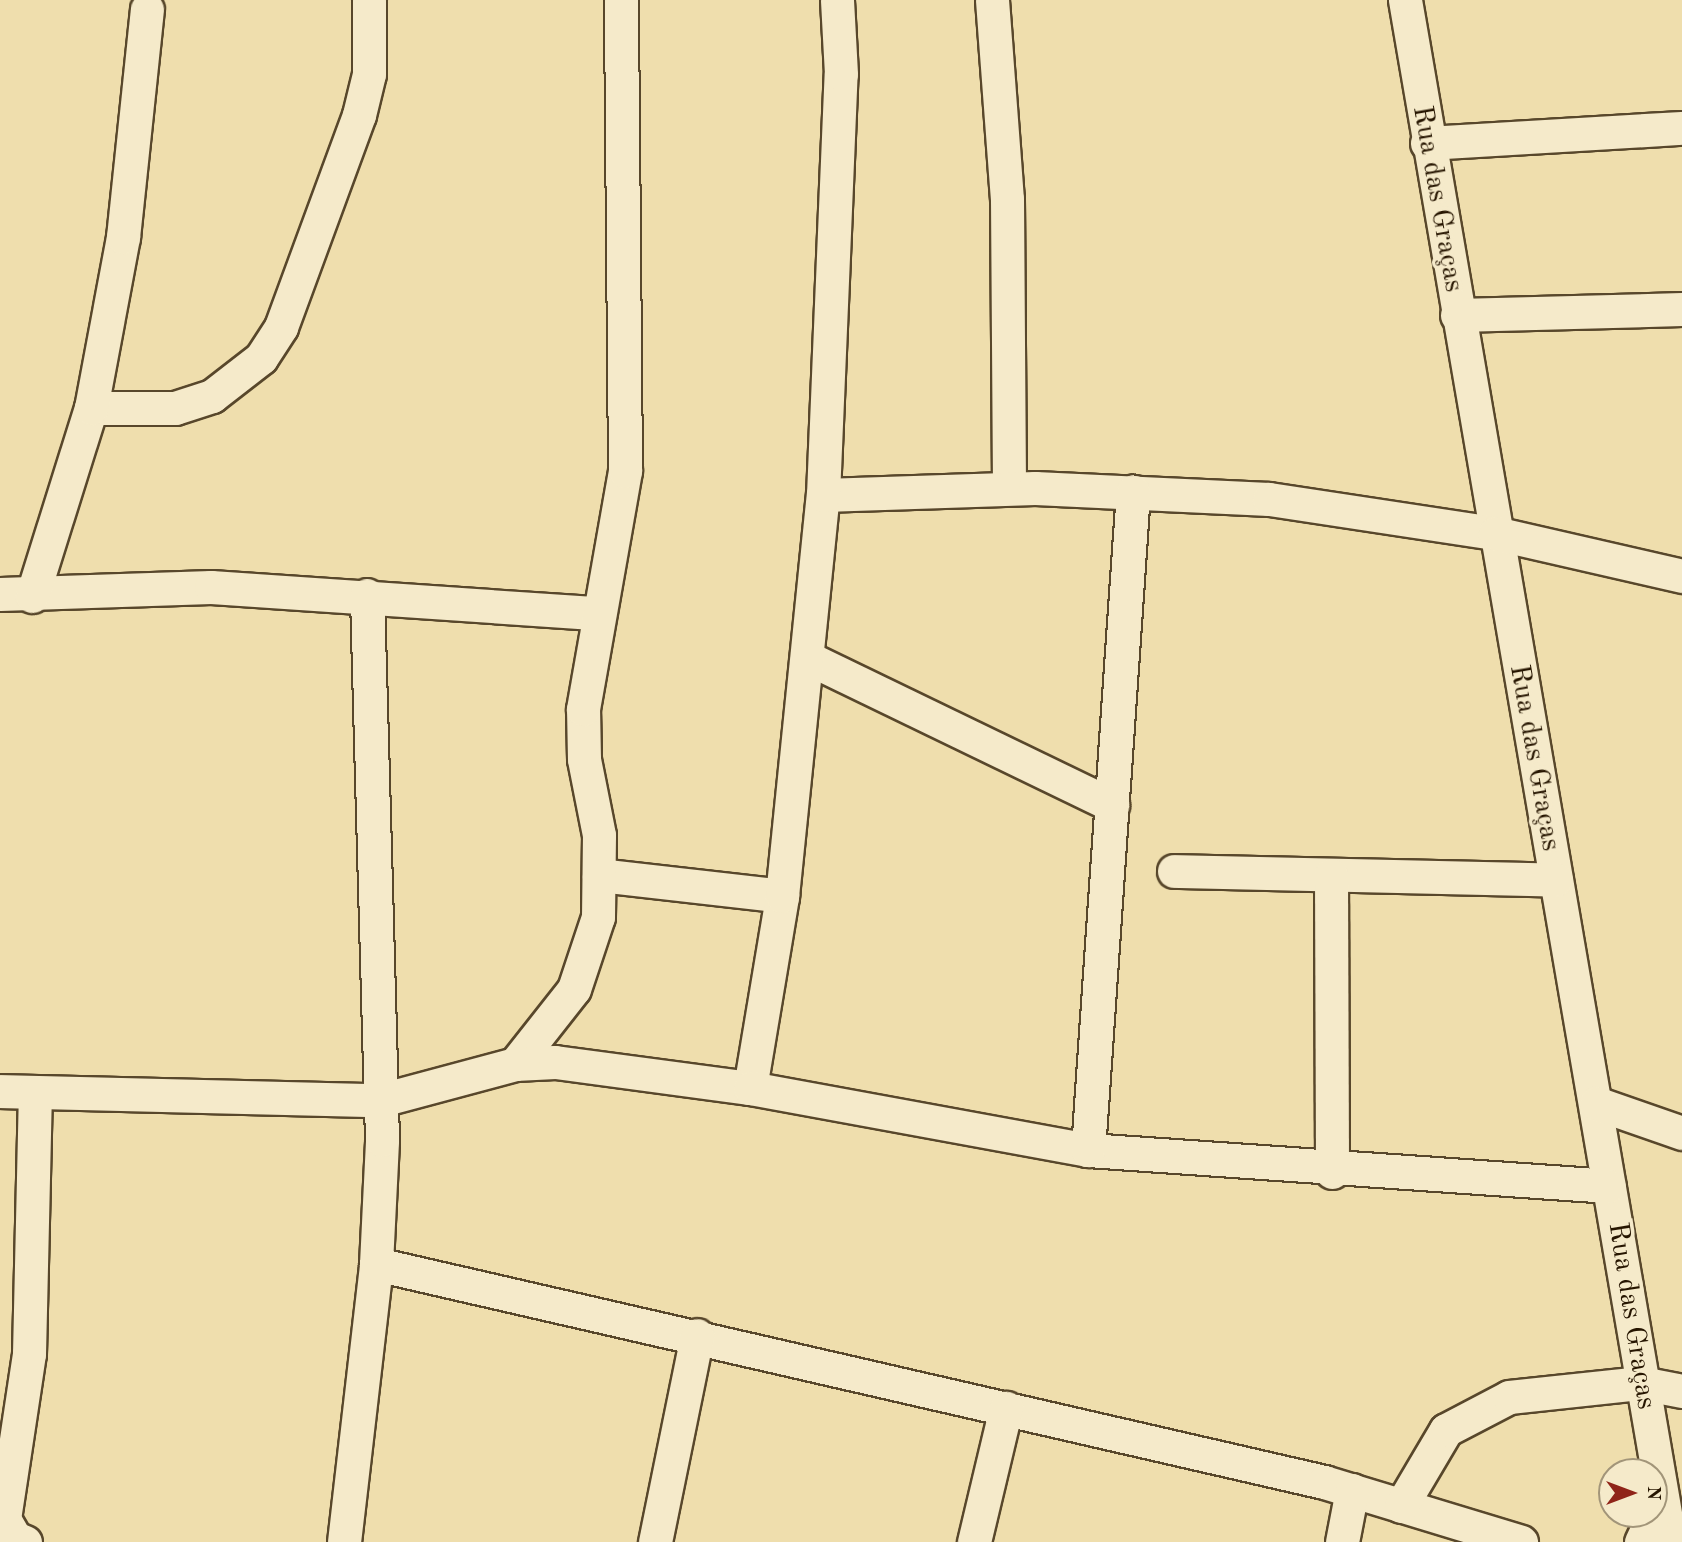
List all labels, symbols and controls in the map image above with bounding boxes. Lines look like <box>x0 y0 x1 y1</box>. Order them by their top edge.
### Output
street label: Rua das Graças <box>1404 103 1470 295</box>
street label: Rua das Graças <box>1501 662 1567 854</box>
street label: Rua das Graças <box>1600 1220 1662 1412</box>
north arrow <box>1598 1458 1668 1528</box>
text: N <box>1643 1486 1662 1500</box>

